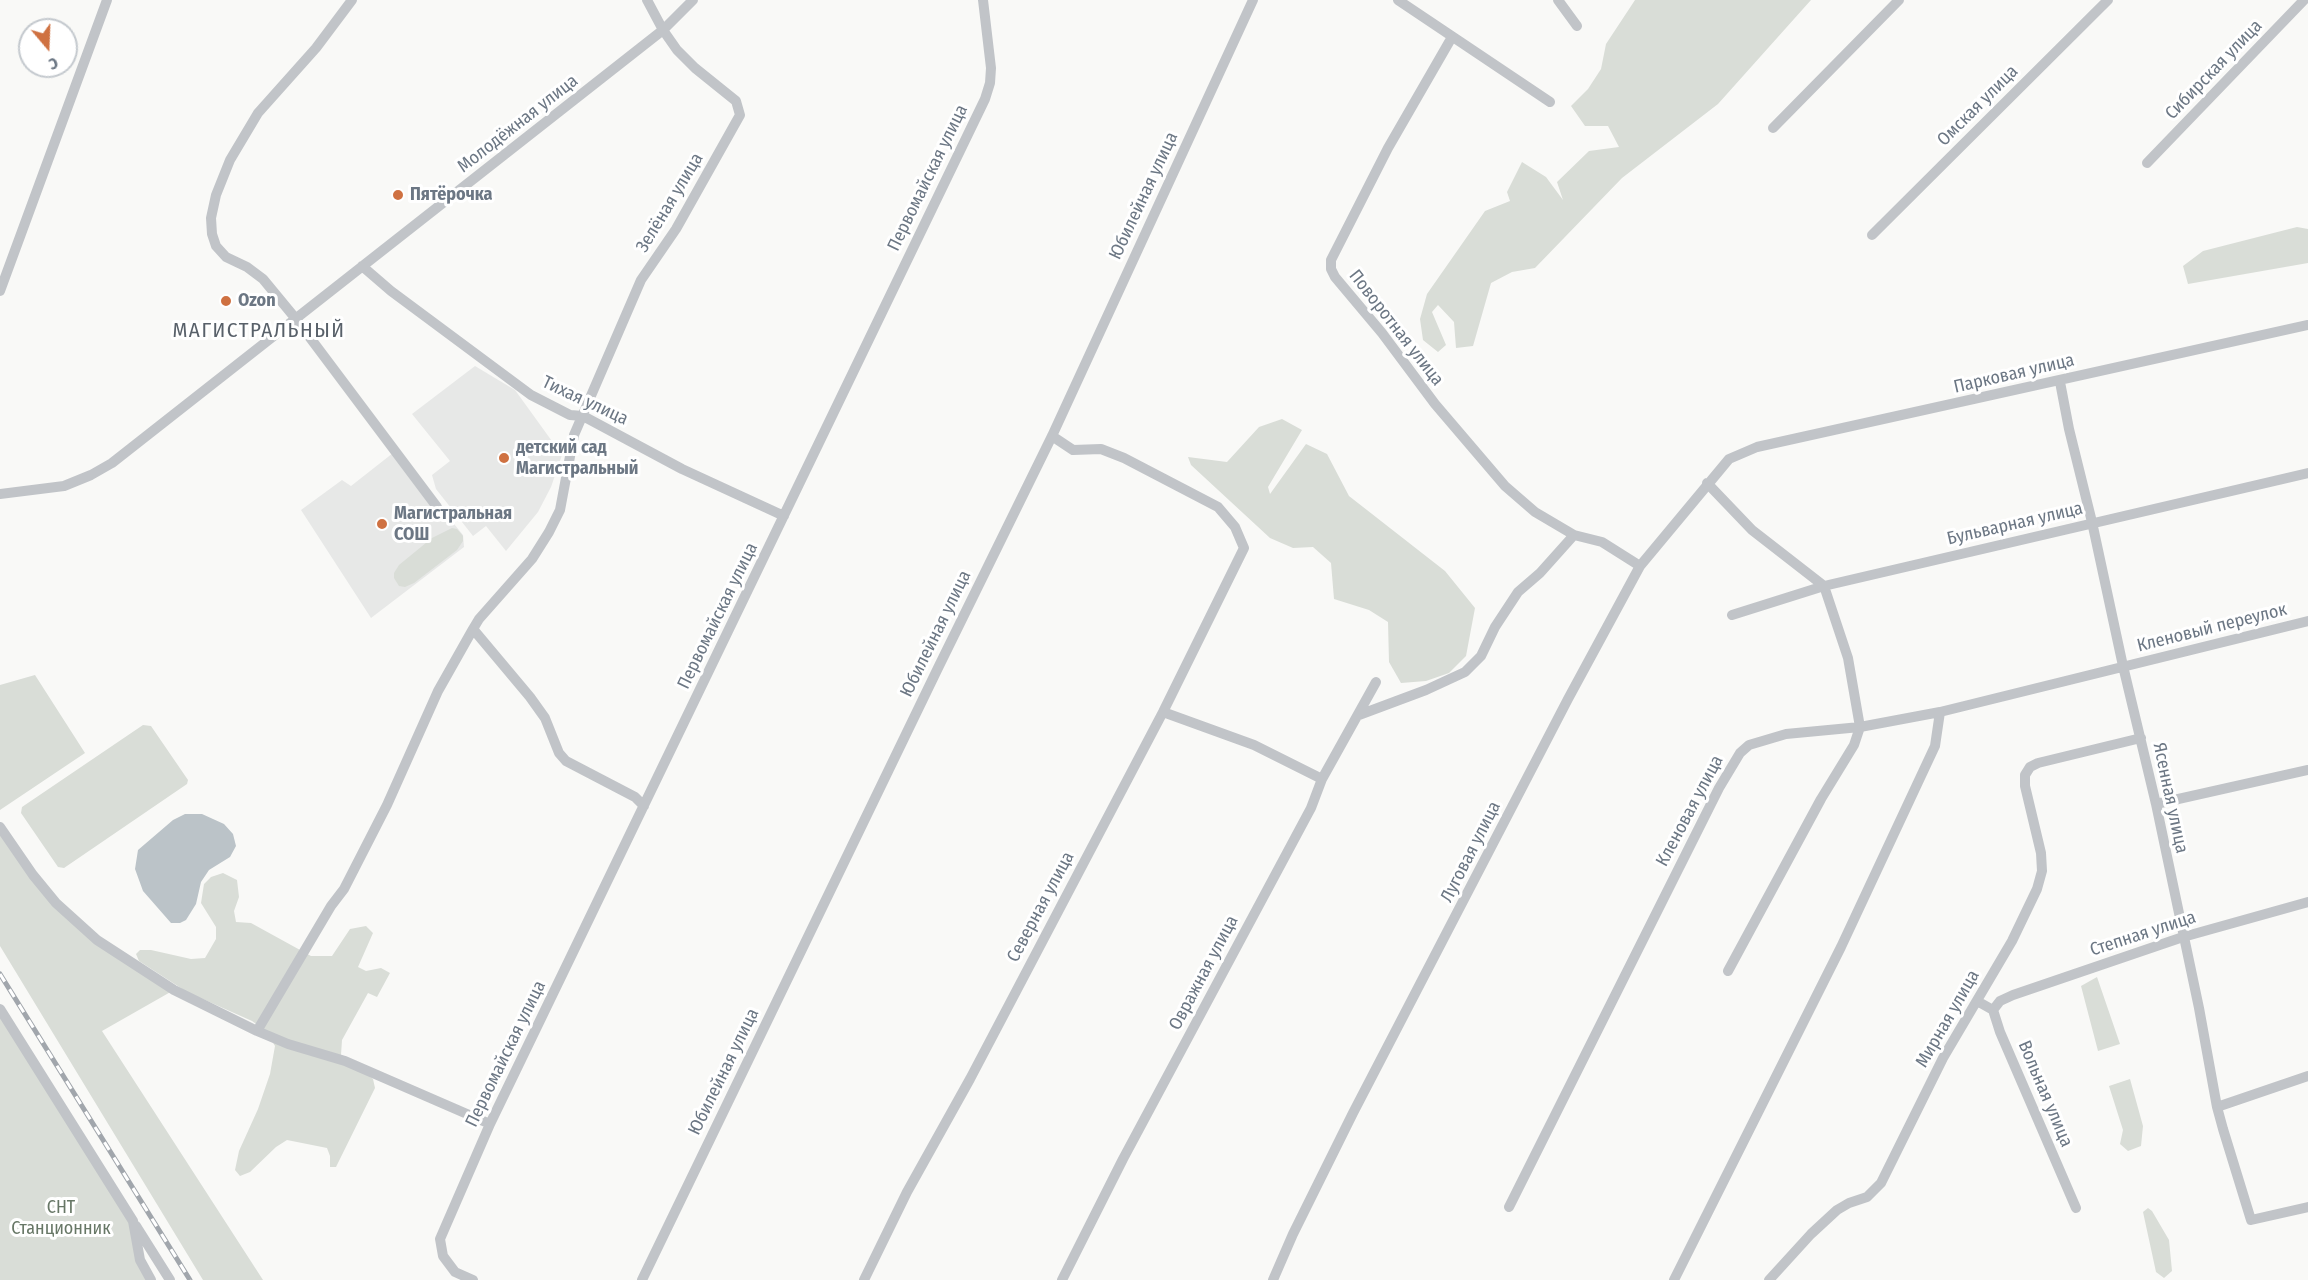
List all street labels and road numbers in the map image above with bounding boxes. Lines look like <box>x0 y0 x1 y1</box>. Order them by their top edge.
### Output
street label: Сибирская улица <box>2161 16 2267 124</box>
street label: Омская улица <box>1933 61 2023 151</box>
street label: Молодёжная улица <box>454 70 582 178</box>
street label: Первомайская улица <box>883 101 973 255</box>
street label: Юбилейная улица <box>1105 129 1183 263</box>
street label: Зелёная улица <box>632 149 708 257</box>
street label: Поворотная улица <box>1344 266 1448 390</box>
street label: Парковая улица <box>1952 350 2076 398</box>
street label: Тихая улица <box>539 372 631 430</box>
street label: Бульварная улица <box>1945 498 2085 550</box>
street label: Первомайская улица <box>673 539 763 693</box>
street label: Юбилейная улица <box>896 567 976 701</box>
street label: Кленовый переулок <box>2135 599 2289 657</box>
street label: Ясенная улица <box>2148 741 2192 855</box>
street label: Кленовая улица <box>1652 752 1728 870</box>
street label: Луговая улица <box>1436 798 1506 906</box>
street label: Северная улица <box>1003 848 1079 966</box>
street label: Степная улица <box>2087 907 2199 961</box>
street label: Овражная улица <box>1165 912 1243 1034</box>
street label: Мирная улица <box>1911 967 1985 1071</box>
street label: Первомайская улица <box>461 977 551 1131</box>
street label: Юбилейная улица <box>684 1005 764 1139</box>
street label: Вольная улица <box>2013 1038 2077 1150</box>

